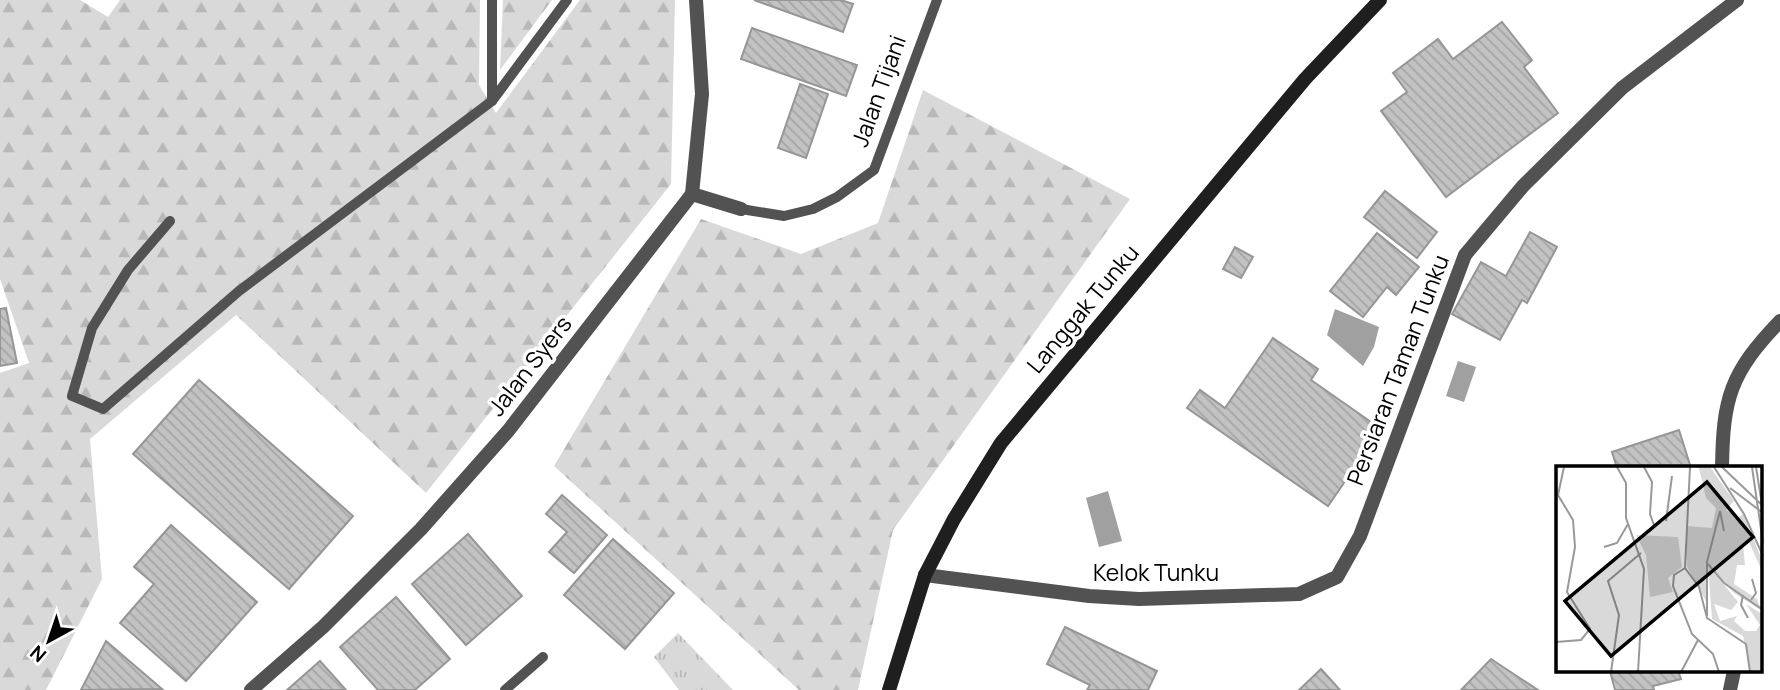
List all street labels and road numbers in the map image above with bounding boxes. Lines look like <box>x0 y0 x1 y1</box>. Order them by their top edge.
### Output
street label: Jalan Tijani <box>843 30 913 151</box>
street label: Langgak Tunku <box>1019 237 1146 380</box>
street label: Persiaran Taman Tunku <box>1338 250 1456 490</box>
street label: Jalan Syers <box>480 309 578 422</box>
street label: Kelok Tunku <box>1093 556 1219 588</box>

